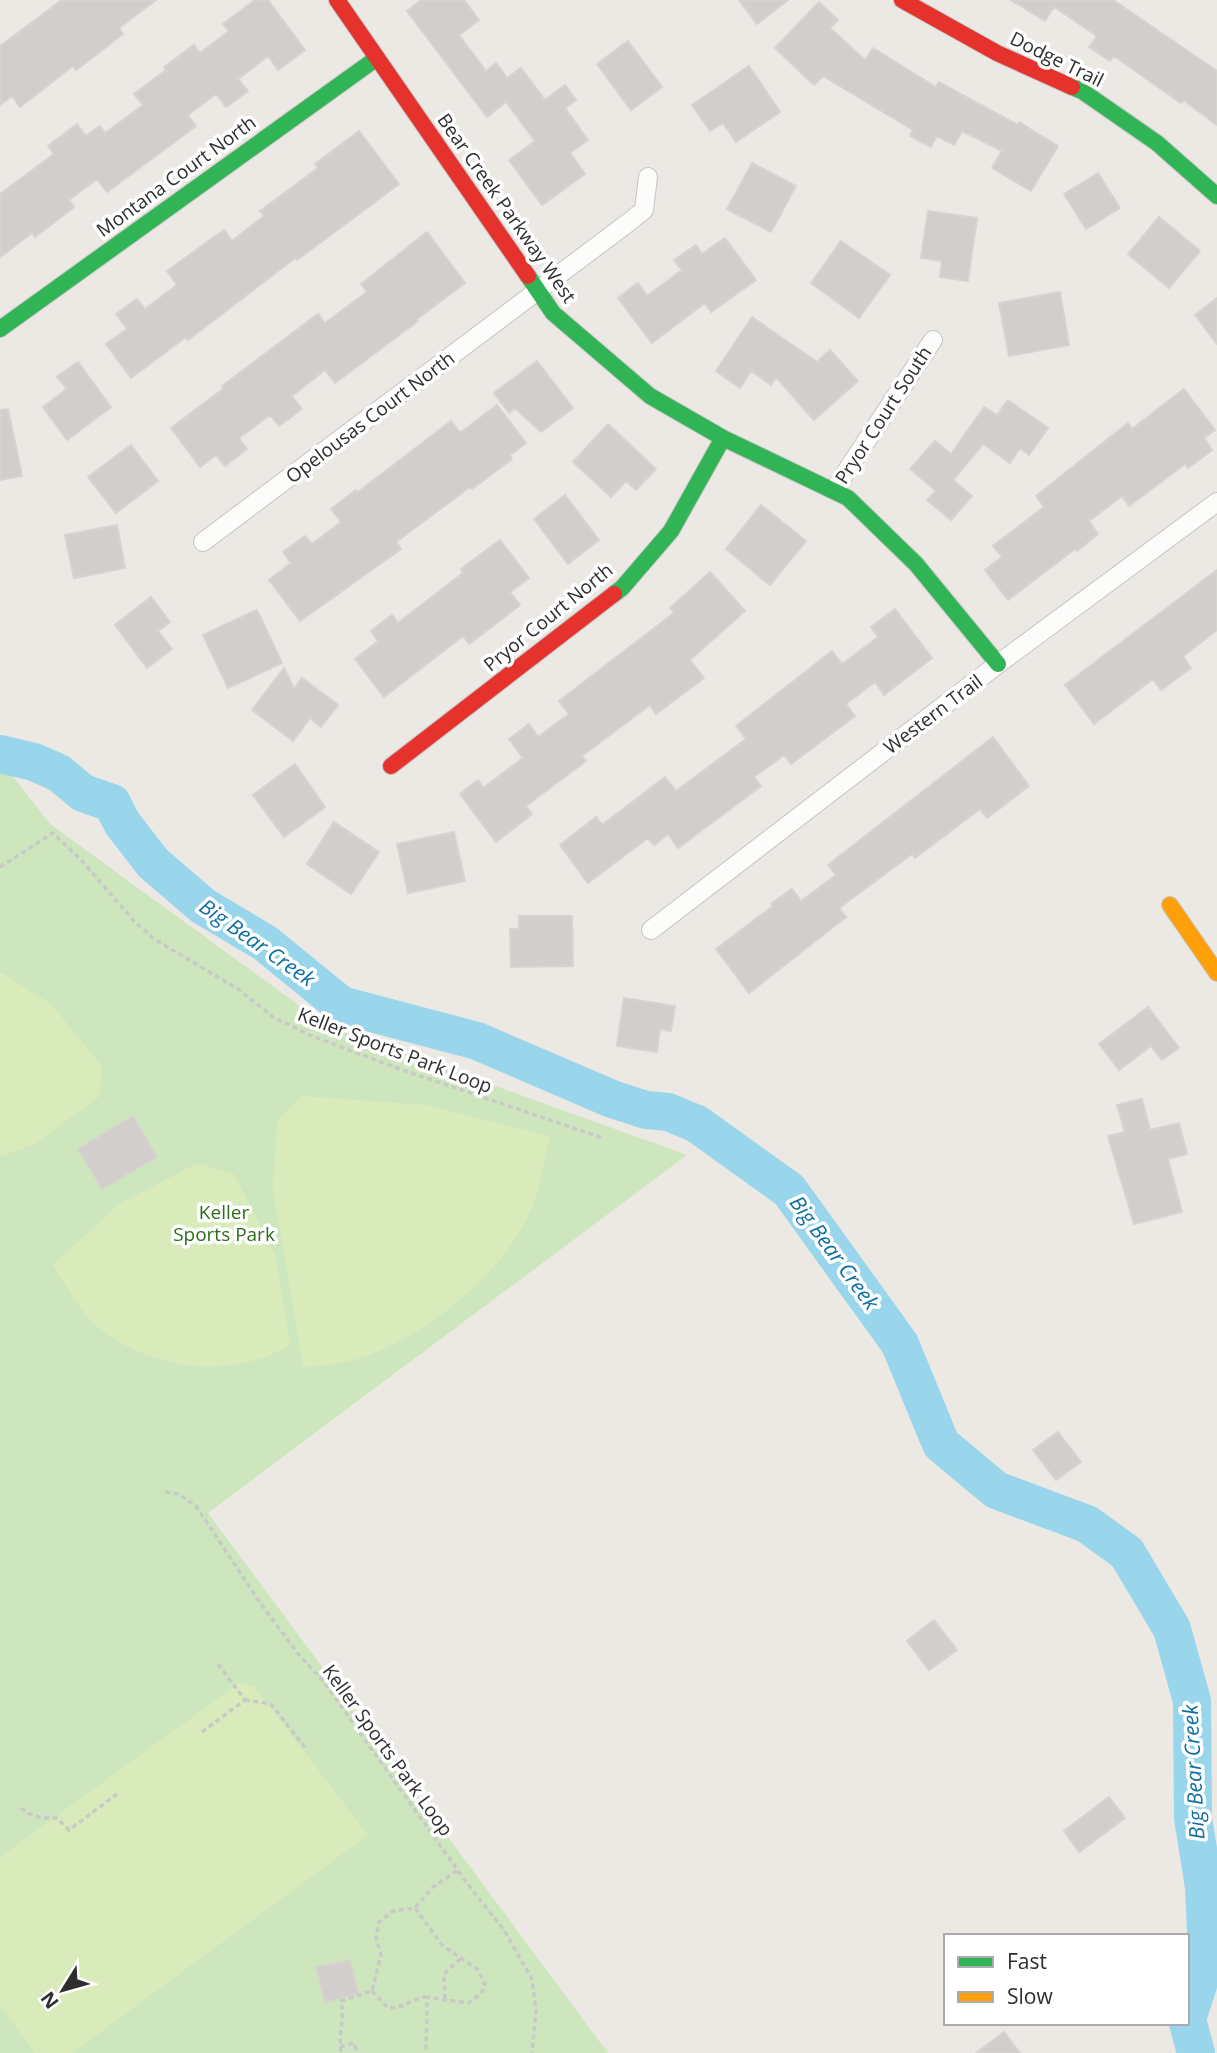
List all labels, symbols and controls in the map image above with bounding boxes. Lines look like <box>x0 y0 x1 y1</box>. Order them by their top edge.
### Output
street label: Dodge Trail <box>1006 25 1108 93</box>
street label: Bear Creek Parkway West <box>432 108 583 308</box>
street label: Montana Court North <box>91 109 261 243</box>
street label: Pryor Court South <box>829 341 937 489</box>
street label: Opelousas Court North <box>280 345 460 489</box>
street label: Pryor Court North <box>478 557 618 677</box>
street label: Western Trail <box>878 668 988 760</box>
water label: Big Bear Creek <box>194 892 321 993</box>
street label: Keller Sports Park Loop <box>294 1001 496 1099</box>
water label: Big Bear Creek <box>784 1190 886 1316</box>
park label: Keller Sports Park <box>173 1199 275 1247</box>
street label: Keller Sports Park Loop <box>317 1659 459 1841</box>
water label: Big Bear Creek <box>1175 1703 1211 1840</box>
legend <box>944 1934 1189 2025</box>
text: Fast <box>1007 1947 1047 1975</box>
north arrow <box>28 1955 98 2025</box>
text: Slow <box>1007 1982 1053 2010</box>
text: N <box>34 1986 64 2014</box>

